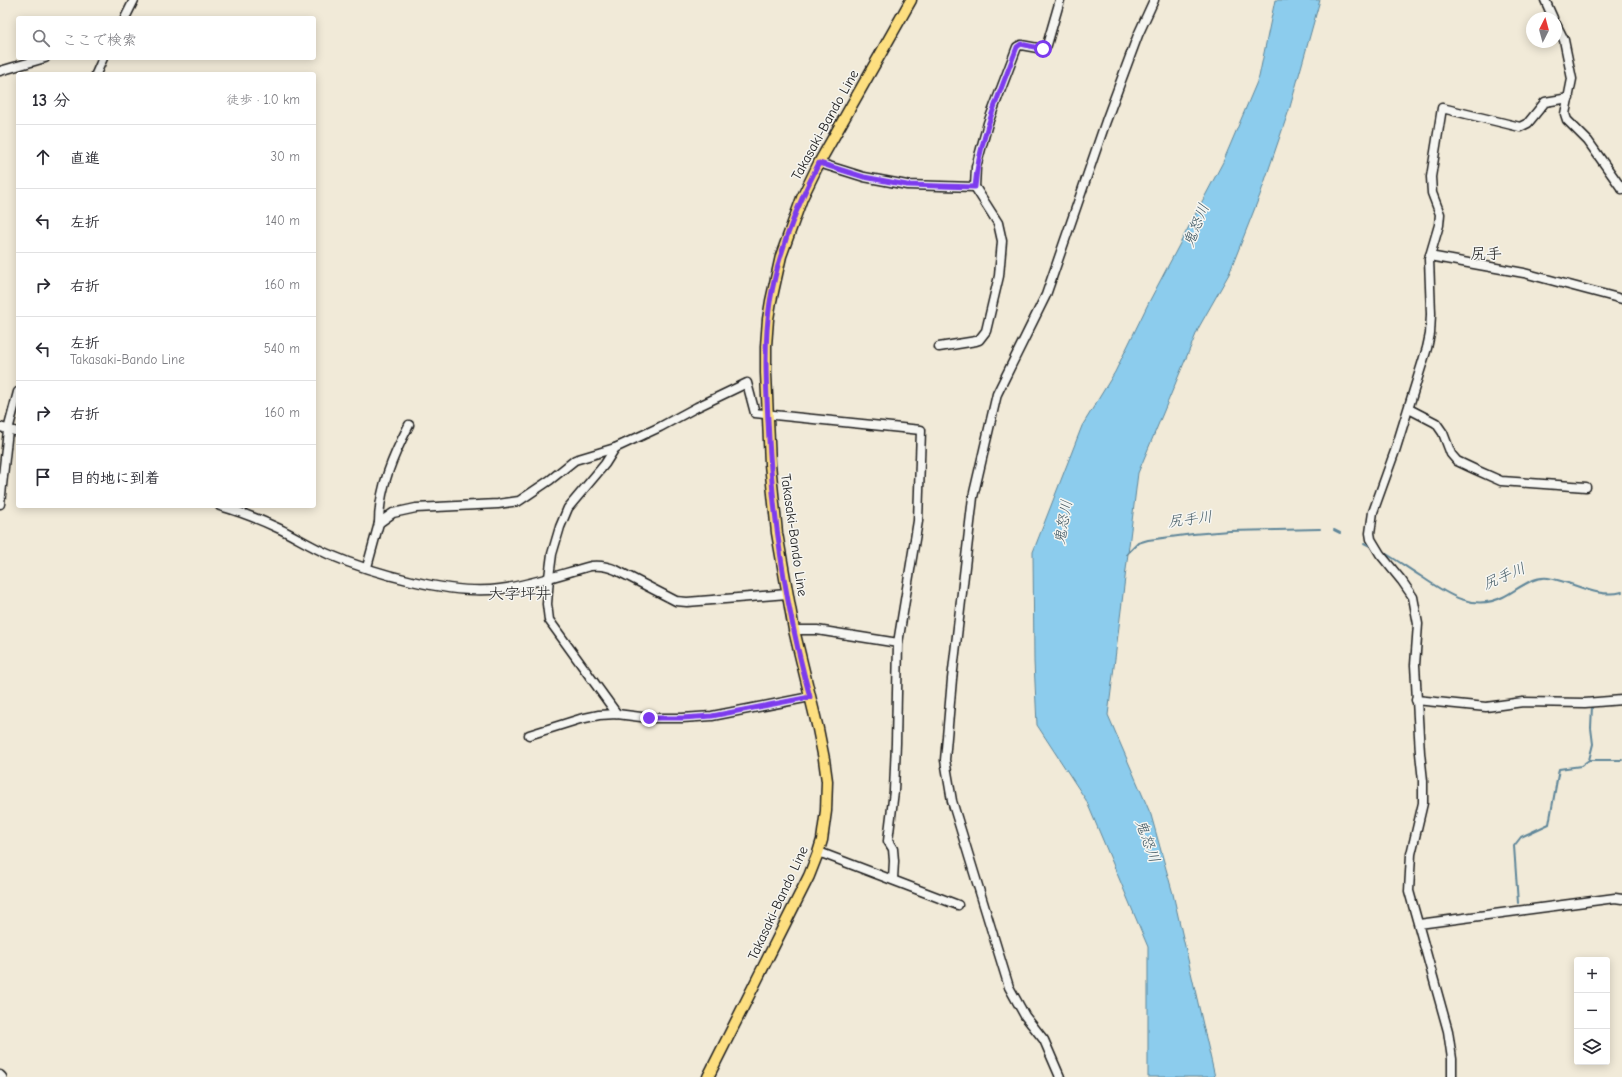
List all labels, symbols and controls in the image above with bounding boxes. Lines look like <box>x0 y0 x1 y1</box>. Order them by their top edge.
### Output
north arrow <box>1526 12 1562 48</box>
search box <box>16 16 316 60</box>
icon: search <box>30 27 52 49</box>
text: ここで検索 <box>62 31 137 49</box>
route start <box>1034 40 1052 58</box>
street label: Takasaki-Bando Line <box>788 67 862 183</box>
text: 13 分 <box>32 91 70 110</box>
text: 徒歩 · 1.0 km <box>227 92 300 107</box>
icon: ahead <box>32 146 54 168</box>
text: 直進 <box>70 149 100 167</box>
text: 30 m <box>270 149 300 164</box>
water label: 鬼怒川 <box>1179 201 1213 249</box>
icon: left <box>32 210 54 232</box>
text: 左折 <box>70 213 100 231</box>
text: 140 m <box>266 213 300 228</box>
district label: 尻手 <box>1470 245 1502 263</box>
icon: right <box>32 274 54 296</box>
text: 右折 <box>70 277 100 295</box>
text: 160 m <box>265 277 300 292</box>
text: 左折 <box>70 334 100 352</box>
icon: left <box>32 338 54 360</box>
text: 540 m <box>264 341 300 356</box>
text: Takasaki-Bando Line <box>70 352 185 367</box>
icon: right <box>32 402 54 424</box>
text: 右折 <box>70 405 100 423</box>
text: 160 m <box>265 405 300 420</box>
icon: arrive <box>32 466 54 488</box>
text: 目的地に到着 <box>70 469 160 487</box>
street label: Takasaki-Bando Line <box>777 473 811 597</box>
water label: 鬼怒川 <box>1050 498 1076 546</box>
water label: 尻手川 <box>1167 507 1213 531</box>
water label: 尻手川 <box>1480 559 1528 593</box>
district label: 大字坪井 <box>488 585 552 603</box>
route end <box>640 709 658 727</box>
water label: 鬼怒川 <box>1132 817 1164 865</box>
street label: Takasaki-Bando Line <box>744 843 812 963</box>
map controls <box>1574 957 1610 1065</box>
button: + <box>1574 957 1610 993</box>
button: − <box>1574 993 1610 1029</box>
button: layers <box>1574 1029 1610 1065</box>

